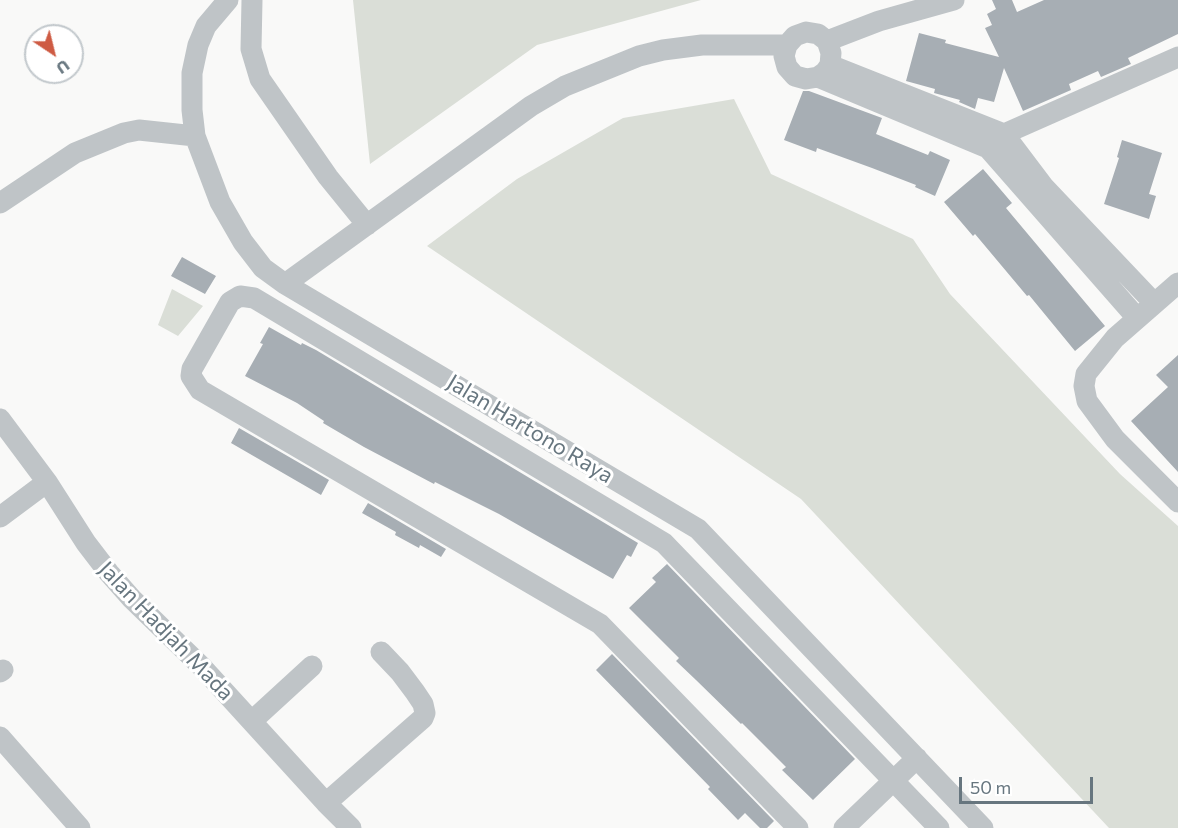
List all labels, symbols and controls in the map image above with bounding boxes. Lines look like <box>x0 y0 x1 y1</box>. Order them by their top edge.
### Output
north arrow <box>24 24 84 84</box>
text: U <box>53 56 74 79</box>
street label: Jalan Hartono Raya <box>442 369 618 489</box>
street label: Jalan Hadjah Mada <box>93 556 239 706</box>
scale bar <box>962 765 1096 803</box>
text: 50 m <box>970 776 1011 798</box>

